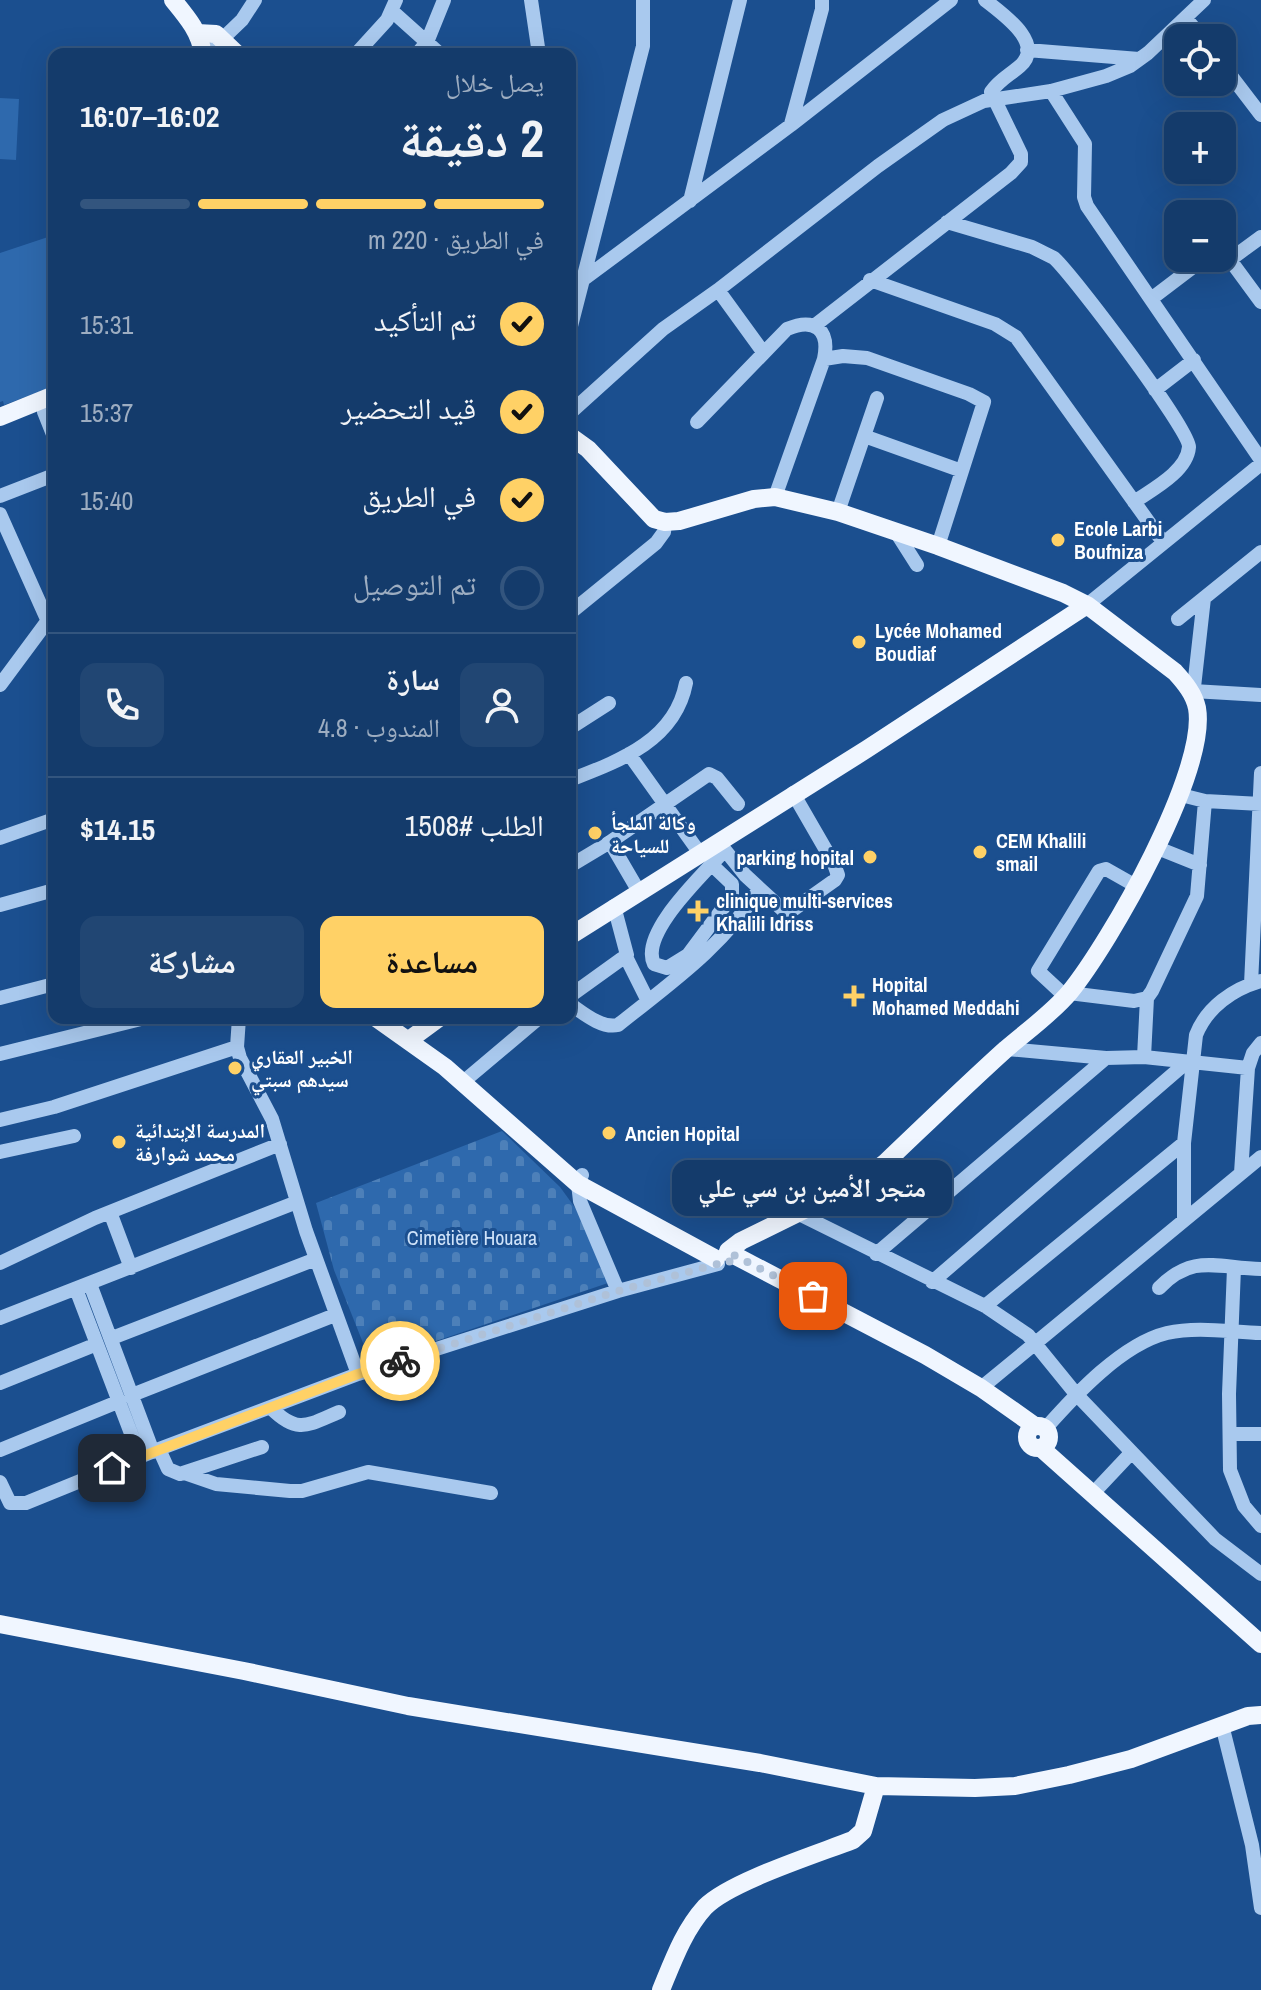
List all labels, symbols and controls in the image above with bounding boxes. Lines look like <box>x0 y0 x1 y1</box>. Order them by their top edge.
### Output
map controls <box>1164 24 1236 272</box>
button: locate <box>1164 24 1236 96</box>
text: يصل خلال <box>446 65 544 100</box>
text: 16:02–16:07 <box>80 96 220 136</box>
text: 2 دقيقة <box>399 103 544 173</box>
button: + <box>1164 112 1236 184</box>
button: − <box>1164 200 1236 272</box>
text: في الطريق · 220 m <box>368 222 544 257</box>
text: تم التأكيد <box>374 300 476 340</box>
icon: check <box>500 302 544 346</box>
text: 15:31 <box>80 307 133 342</box>
text: قيد التحضير <box>341 388 476 428</box>
icon: check <box>500 390 544 434</box>
text: 15:37 <box>80 395 133 430</box>
text: في الطريق <box>362 476 476 516</box>
icon: check <box>500 478 544 522</box>
text: 15:40 <box>80 483 133 518</box>
place label: Ecole Larbi Boufniza <box>1074 515 1162 565</box>
marker: Ecole Larbi Boufniza <box>1049 531 1067 549</box>
text: تم التوصيل <box>353 564 476 604</box>
place label: Lycée Mohamed Boudiaf <box>875 617 1002 667</box>
marker: Lycée Mohamed Boudiaf <box>850 633 868 651</box>
text: سارة <box>386 659 440 699</box>
button: phone <box>80 663 164 747</box>
button: person <box>460 663 544 747</box>
text: المندوب · 4.8 <box>318 710 440 745</box>
text: الطلب #1508 <box>405 805 544 845</box>
text: $14.15 <box>80 809 155 849</box>
place label: وكالة الملجأ للسياحة <box>611 809 696 859</box>
marker: وكالة الملجأ للسياحة <box>586 824 604 842</box>
place label: CEM Khalili smail <box>996 827 1086 877</box>
marker: CEM Khalili smail <box>971 843 989 861</box>
place label: parking hopital <box>736 844 854 871</box>
marker: parking hopital <box>861 848 879 866</box>
place label: clinique multi-services Khalili Idriss <box>716 887 893 937</box>
marker: clinique multi-services Khalili Idriss <box>687 900 709 922</box>
button: مشاركة <box>80 916 304 1008</box>
button: مساعدة <box>320 916 544 1008</box>
place label: Hopital Mohamed Meddahi <box>872 971 1020 1021</box>
marker: Hopital Mohamed Meddahi <box>843 985 865 1007</box>
place label: الخبير العقاري سيدهم سبتي <box>251 1043 353 1095</box>
marker: الخبير العقاري سيدهم سبتي <box>226 1059 244 1077</box>
place label: المدرسة الإبتدائية محمد شوارفة <box>135 1117 265 1167</box>
place label: Ancien Hopital <box>625 1120 740 1147</box>
marker: Ancien Hopital <box>600 1124 618 1142</box>
marker: المدرسة الإبتدائية محمد شوارفة <box>110 1133 128 1151</box>
callout: متجر الأمين بن سي علي <box>673 1160 953 1216</box>
text: متجر الأمين بن سي علي <box>698 1170 926 1205</box>
park label: Cimetière Houara <box>407 1224 537 1251</box>
pin <box>779 1262 847 1330</box>
icon: bag <box>791 1274 835 1318</box>
courier <box>360 1321 440 1401</box>
icon: bike <box>378 1339 422 1383</box>
pin <box>78 1434 146 1502</box>
icon: home <box>90 1446 134 1490</box>

